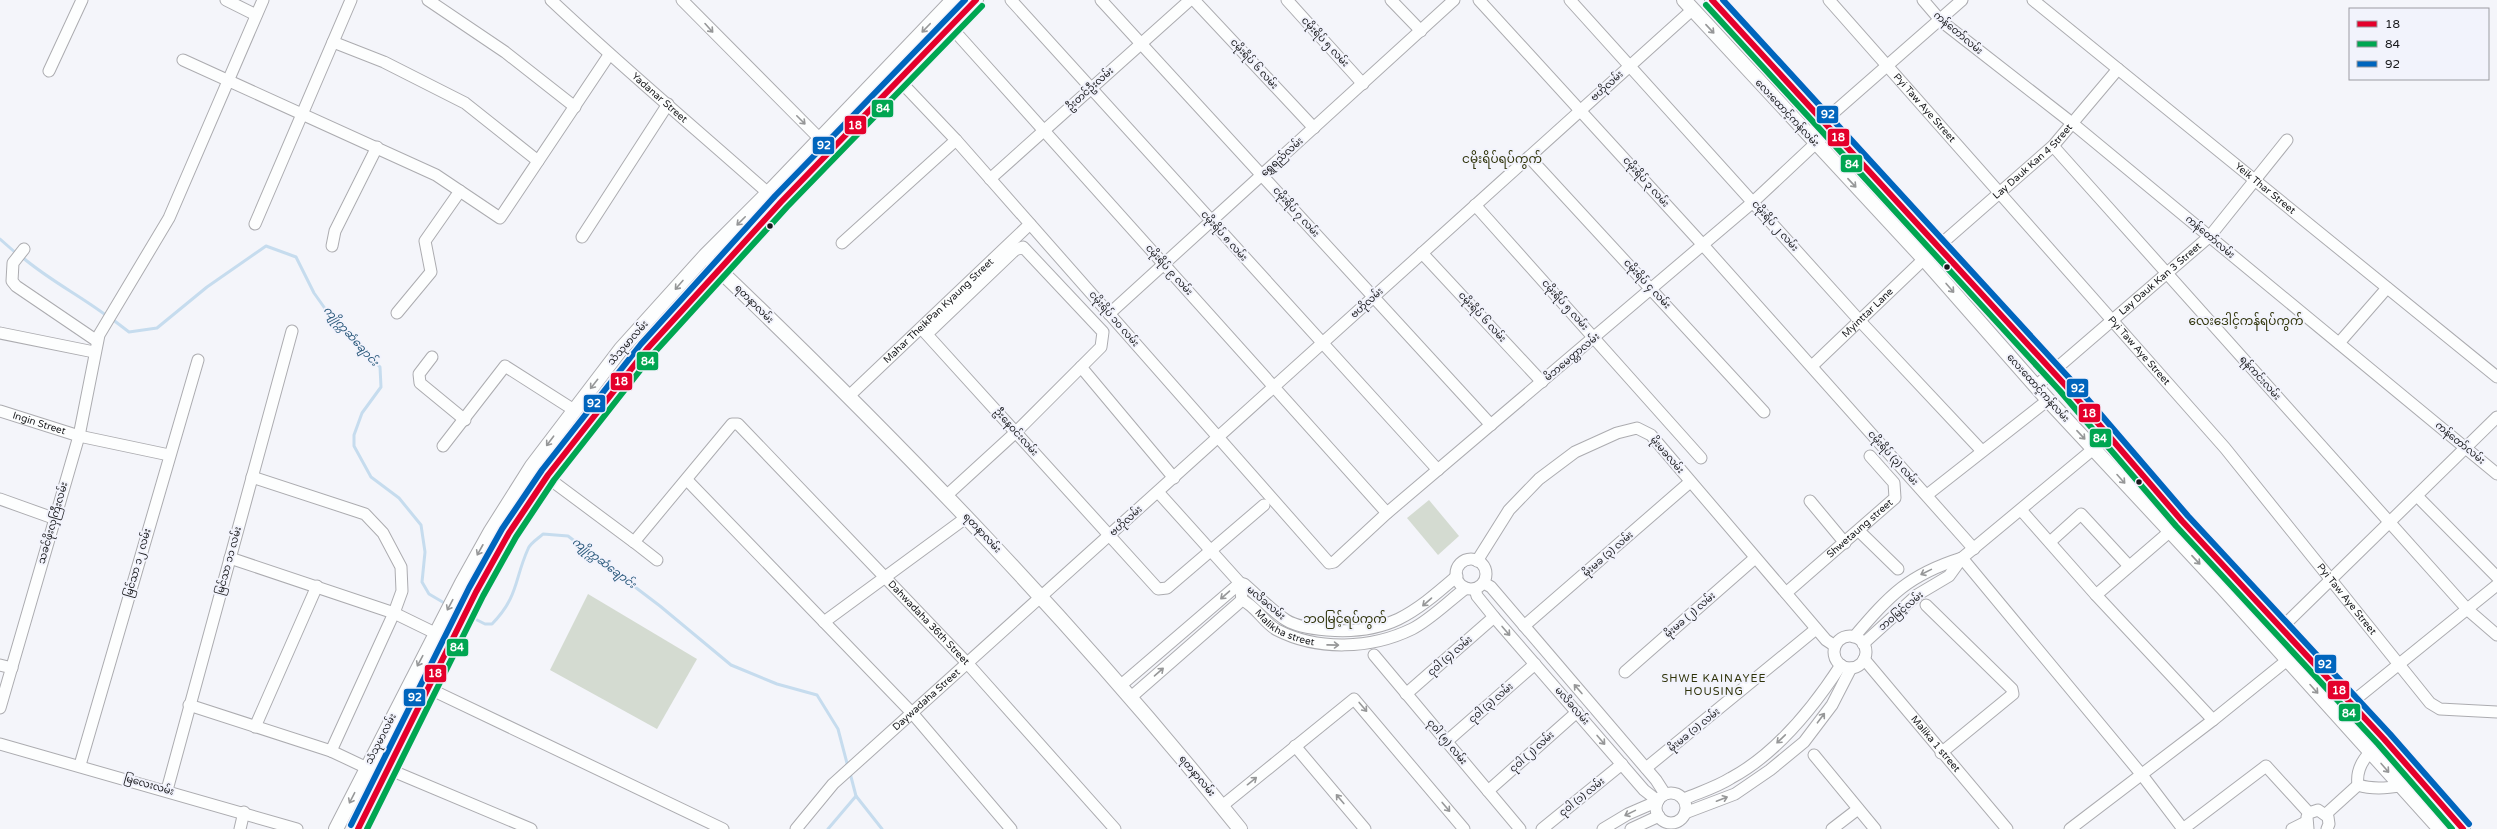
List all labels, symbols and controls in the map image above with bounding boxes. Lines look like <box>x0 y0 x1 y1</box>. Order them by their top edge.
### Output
street label: ကန်တော်လမ်း <box>1930 7 1986 59</box>
legend <box>2349 8 2489 80</box>
street label: ငမိုးရိပ် ၅ လမ်း <box>1297 13 1353 71</box>
text: 18 <box>2385 17 2400 31</box>
one-way arrow <box>705 23 714 33</box>
one-way arrow <box>921 23 931 33</box>
one-way arrow <box>1705 24 1715 34</box>
street label: ငမိုးရိပ် ၆ လမ်း <box>1226 35 1282 93</box>
text: 84 <box>2385 37 2401 51</box>
text: 92 <box>2385 57 2400 71</box>
street label: ဦးတင်ဦးလမ်း <box>1063 63 1117 115</box>
street label: ဗဟိုလမ်း <box>1587 67 1627 105</box>
street label: Yadanar Street <box>629 70 690 126</box>
street label: Pyi Taw Aye Street <box>1891 71 1958 145</box>
street label: လေးထောင့်ကန်လမ်း <box>1751 75 1823 151</box>
line badge: 84 <box>871 99 894 118</box>
text: 84 <box>876 102 890 115</box>
line badge: 92 <box>1816 105 1839 124</box>
text: 92 <box>1821 108 1835 121</box>
one-way arrow <box>796 115 806 125</box>
line badge: 18 <box>844 115 867 135</box>
text: 18 <box>848 119 862 132</box>
street label: Lay Dauk Kan 4 Street <box>1990 121 2075 202</box>
line badge: 18 <box>1827 128 1850 147</box>
text: 18 <box>1831 131 1845 144</box>
street label: ရွှေရည်လမ်း <box>1257 133 1307 181</box>
line badge: 92 <box>812 136 835 155</box>
text: 92 <box>817 139 831 152</box>
district label: ငမိုးရိပ်ရပ်ကွက် <box>1462 150 1542 169</box>
street label: ငမိုးရိပ် ၃ လမ်း <box>1619 153 1673 211</box>
line badge: 84 <box>1840 154 1863 173</box>
text: 84 <box>1845 158 1859 171</box>
street label: Yeik Thar Street <box>2232 160 2298 217</box>
one-way arrow <box>1847 177 1856 187</box>
street label: ငမိုးရိပ် ၇ လမ်း <box>1269 183 1323 241</box>
street label: ငမိုးရိပ် ၂ လမ်း <box>1748 197 1802 255</box>
street label: ငမိုးရိပ် ၈ လမ်း <box>1197 207 1251 265</box>
street label: ကန်တော်လမ်း <box>2182 211 2238 263</box>
one-way arrow <box>736 216 746 225</box>
unlabelled marker <box>765 221 775 231</box>
street label: Lay Dauk Kan 3 Street <box>2117 240 2204 318</box>
street label: ငမိုးရိပ် ၉ လမ်း <box>1142 241 1196 299</box>
street label: ငမိုးရိပ် ၄ လမ်း <box>1620 255 1674 313</box>
street label: Mahar TheikPan Kyaung Street <box>881 256 996 366</box>
unlabelled marker <box>1942 262 1952 272</box>
street label: ငမိုးရိပ် ၅ လမ်း <box>1538 276 1592 334</box>
one-way arrow <box>675 280 684 291</box>
street label: ရတနာလမ်း <box>731 281 777 327</box>
one-way arrow <box>1946 283 1955 294</box>
street label: ဗဟိုလမ်း <box>1347 284 1387 322</box>
street label: Myinttar Lane <box>1840 285 1896 340</box>
street label: ငမိုးရိပ် ၁၀ လမ်း <box>1085 287 1143 351</box>
street label: ငမိုးရိပ် ၆ လမ်း <box>1454 288 1510 346</box>
water label: ကျိုက္ကဆံချောင်း <box>319 302 383 371</box>
district label: လေးဒေါင့်ကန်ရပ်ကွက် <box>2189 312 2303 331</box>
street label: Pyi Taw Aye Street <box>2105 314 2173 388</box>
street label: သံသုမာလမ်း <box>604 317 652 369</box>
street label: မိဘမေတ္တာလမ်း <box>1541 329 1603 385</box>
street label: လေးထောင့်ကန်လမ်း <box>2003 350 2073 426</box>
line badge: 84 <box>636 351 659 371</box>
street label: ရန်ကင်းလမ်း <box>2236 352 2284 404</box>
text: 84 <box>641 355 655 368</box>
line badge: 18 <box>610 372 633 391</box>
text: 18 <box>614 375 628 388</box>
one-way arrow <box>590 378 599 389</box>
line badge: 92 <box>2066 378 2089 398</box>
text: 92 <box>2071 382 2085 395</box>
line badge: 92 <box>583 394 606 413</box>
text: 92 <box>587 397 601 410</box>
line badge: 18 <box>2078 403 2101 423</box>
street label: ဦးနေဝင်းလမ်း <box>990 404 1042 460</box>
text: 18 <box>2082 407 2096 420</box>
street label: Ingin Street <box>11 409 67 437</box>
street label: ကန်တော်လမ်း <box>2431 418 2489 468</box>
street label: ငမိုးရိပ် (၃) လမ်း <box>1864 427 1922 489</box>
line badge: 84 <box>2089 428 2112 448</box>
one-way arrow <box>2076 430 2086 440</box>
text: 84 <box>2093 432 2107 445</box>
street label: မိုးမခလမ်း <box>1646 433 1688 477</box>
one-way arrow <box>546 436 555 447</box>
one-way arrow <box>2117 473 2126 484</box>
unlabelled marker <box>2134 477 2144 487</box>
street label: သခင်ဖိုးလှကြီးလမ်း <box>34 480 72 566</box>
street label: Shwetaung street <box>1824 497 1895 561</box>
street label: ဗဟိုလမ်း <box>1106 502 1146 540</box>
street label: ရတနာလမ်း <box>959 509 1005 557</box>
street label: မြင်သာ ၁၁ လမ်း <box>212 525 246 597</box>
street label: မြင်သာ ၁၂ လမ်း <box>121 527 155 599</box>
street label: မိုးမခ (၃) လမ်း <box>1579 527 1637 581</box>
water label: ကျိုက္ကဆံချောင်း <box>568 533 640 594</box>
one-way arrow <box>475 544 483 556</box>
one-way arrow <box>2192 555 2201 565</box>
street label: Pyi Taw Aye Street <box>2314 561 2379 637</box>
one-way arrow <box>1920 569 1932 576</box>
street label: Dahwadaha 36th Street <box>885 578 972 668</box>
street label: မလိခလမ်း <box>1244 582 1289 622</box>
street label: ဘ၀မြင့်လမ်း <box>1875 587 1927 635</box>
street label: မိုးမခ (၂) လမ်း <box>1661 588 1719 642</box>
one-way arrow <box>1220 590 1230 600</box>
one-way arrow <box>1423 597 1433 606</box>
one-way arrow <box>446 599 453 611</box>
street label: Malikha street <box>1252 607 1316 648</box>
district label: ဘဝမြင့်ရပ်ကွက် <box>1303 610 1387 629</box>
one-way arrow <box>1502 626 1511 636</box>
street label: ငုဝါ (၄) လမ်း <box>1424 632 1476 680</box>
line badge: 84 <box>446 638 469 657</box>
text: 84 <box>450 641 464 654</box>
one-way arrow <box>1326 641 1339 648</box>
line badge: 92 <box>2314 654 2337 674</box>
one-way arrow <box>416 655 424 667</box>
text: 92 <box>2318 658 2332 671</box>
line badge: 18 <box>424 664 447 683</box>
street label: Daywadaha Street <box>890 666 963 733</box>
text: 18 <box>428 667 442 680</box>
one-way arrow <box>1154 668 1165 677</box>
district label: SHWE KAINAYEE HOUSING <box>1661 672 1767 698</box>
street label: ငုဝါ (၃) လမ်း <box>1465 679 1517 727</box>
line badge: 18 <box>2327 680 2350 700</box>
street label: မလိခလမ်း <box>1552 683 1593 727</box>
one-way arrow <box>1574 683 1583 694</box>
one-way arrow <box>2309 684 2318 695</box>
text: 18 <box>2332 684 2346 697</box>
line badge: 92 <box>403 688 426 707</box>
text: 92 <box>408 691 422 704</box>
one-way arrow <box>1359 702 1368 712</box>
line badge: 84 <box>2338 703 2361 722</box>
street label: မိုးမခ (၁) လမ်း <box>1665 704 1723 756</box>
text: 84 <box>2342 707 2356 720</box>
street label: သံသုမာလမ်း <box>361 711 401 767</box>
one-way arrow <box>1817 713 1826 724</box>
street label: Malika 1 street <box>1908 713 1963 775</box>
street label: ငုဝါ (၅) လမ်း <box>1423 716 1471 768</box>
street label: ငုဝါ (၂) လမ်း <box>1506 727 1558 777</box>
one-way arrow <box>1596 734 1605 745</box>
one-way arrow <box>1776 734 1786 744</box>
street label: ရတနာလမ်း <box>1175 752 1219 800</box>
one-way arrow <box>2380 763 2389 774</box>
street label: မြလေးလမ်း <box>122 770 176 800</box>
street label: ငုဝါ (၁) လမ်း <box>1556 773 1608 821</box>
one-way arrow <box>1247 777 1258 786</box>
one-way arrow <box>348 792 355 804</box>
one-way arrow <box>1336 794 1345 805</box>
one-way arrow <box>1715 795 1727 803</box>
one-way arrow <box>1442 802 1451 812</box>
one-way arrow <box>1624 810 1636 817</box>

